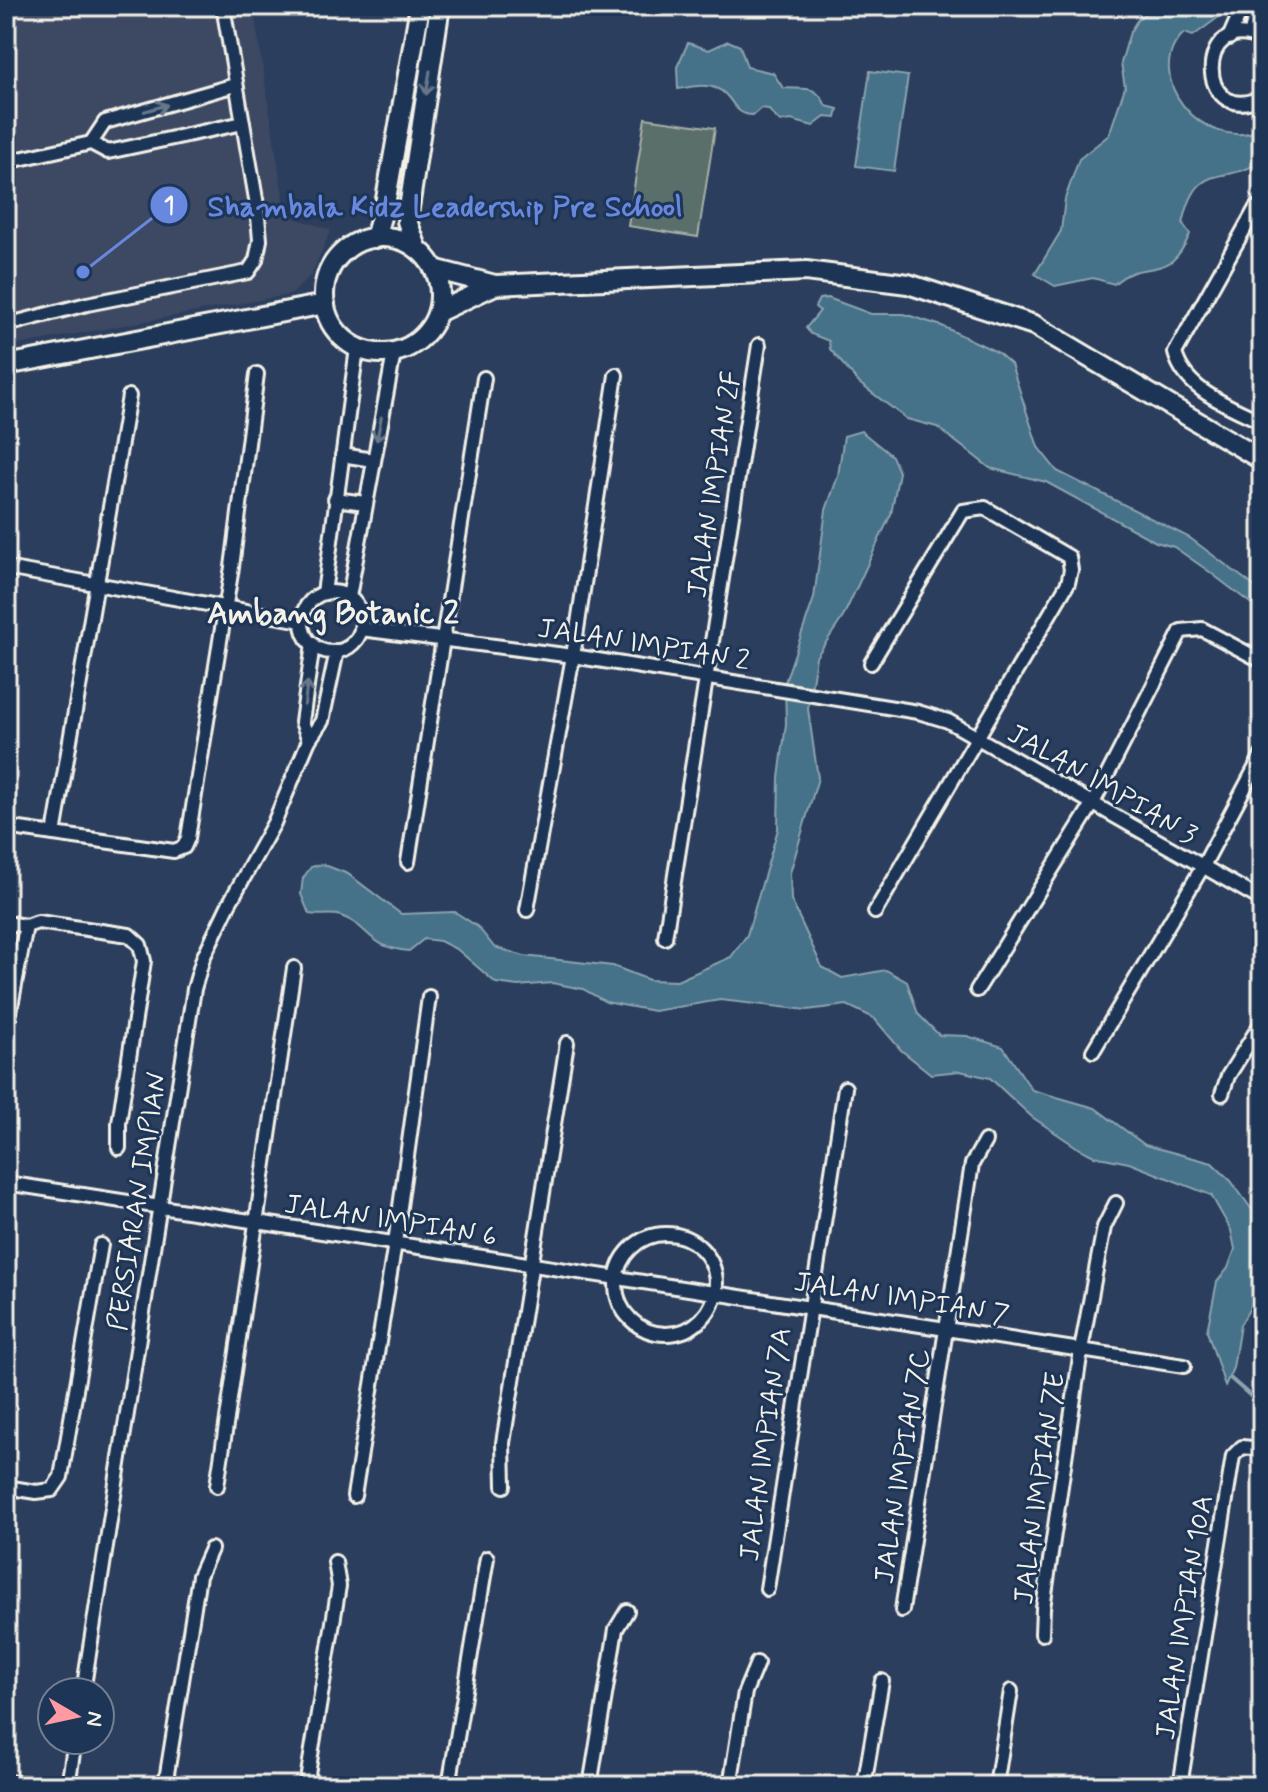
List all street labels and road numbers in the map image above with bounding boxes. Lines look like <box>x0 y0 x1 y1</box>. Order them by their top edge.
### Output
street label: JALAN IMPIAN 2F <box>679 368 752 600</box>
street label: JALAN IMPIAN 2 <box>535 610 753 681</box>
street label: JALAN IMPIAN 3 <box>1000 716 1204 855</box>
street label: PERSIARAN IMPIAN <box>100 1069 177 1334</box>
street label: JALAN IMPIAN 6 <box>282 1186 500 1257</box>
street label: JALAN IMPIAN 7 <box>791 1264 1012 1335</box>
street label: JALAN IMPIAN 7A <box>732 1325 801 1564</box>
street label: JALAN IMPIAN 7C <box>867 1346 940 1586</box>
street label: JALAN IMPIAN 7E <box>1006 1370 1075 1607</box>
street label: JALAN IMPIAN 10A <box>1148 1492 1223 1742</box>

